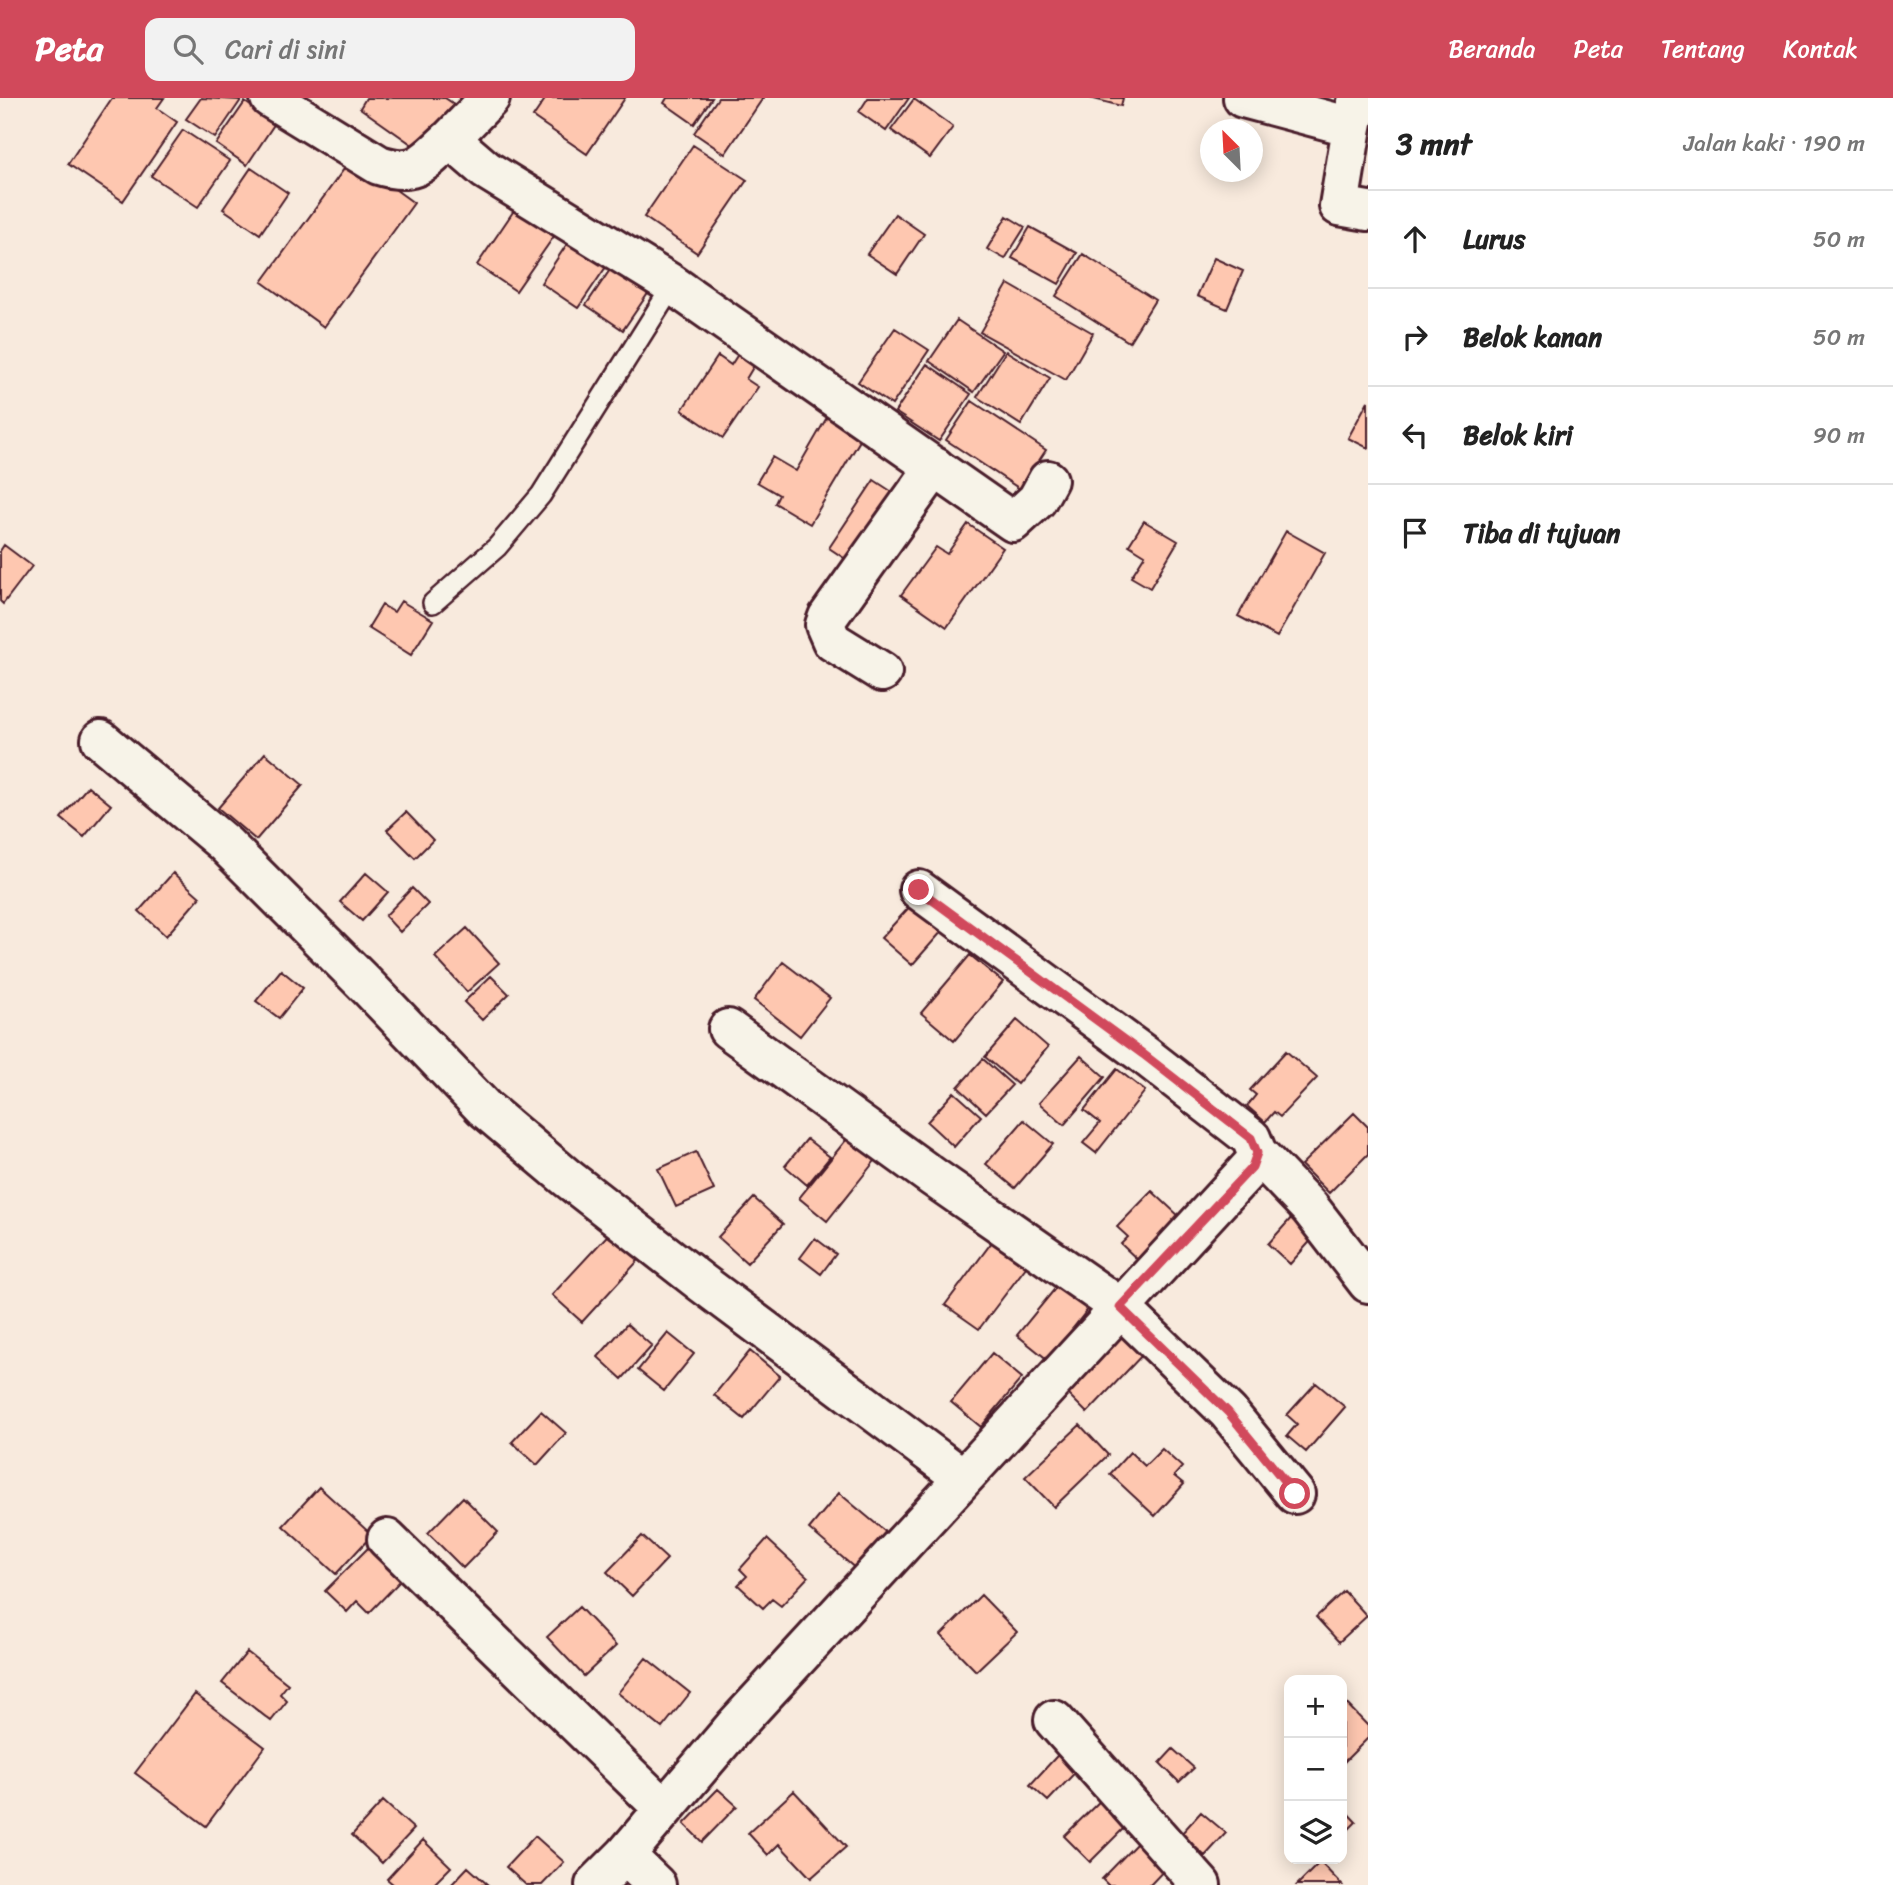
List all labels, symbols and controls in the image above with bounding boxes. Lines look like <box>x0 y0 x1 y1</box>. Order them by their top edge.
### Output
search box <box>145 18 635 81</box>
text: Peta <box>35 20 103 78</box>
text: Cari di sini <box>225 26 346 72</box>
text: Beranda <box>1448 28 1535 70</box>
text: Peta <box>1573 28 1623 70</box>
text: Tentang <box>1661 28 1745 70</box>
text: Kontak <box>1783 28 1858 70</box>
icon: search <box>169 30 207 68</box>
text: 3 mnt <box>1396 117 1472 171</box>
north arrow <box>1200 119 1263 182</box>
text: Jalan kaki · 190 m <box>1684 123 1865 164</box>
text: Lurus <box>1463 216 1526 262</box>
text: 50 m <box>1813 219 1865 260</box>
icon: ahead <box>1396 220 1434 258</box>
text: Belok kanan <box>1463 314 1602 360</box>
text: 50 m <box>1813 317 1865 358</box>
icon: right <box>1396 318 1434 356</box>
text: Belok kiri <box>1463 412 1573 458</box>
text: 90 m <box>1813 415 1865 456</box>
icon: left <box>1396 416 1434 454</box>
text: Tiba di tujuan <box>1463 510 1620 556</box>
icon: arrive <box>1396 514 1434 552</box>
route end <box>903 874 934 905</box>
route start <box>1279 1478 1310 1509</box>
map controls <box>1284 1675 1347 1864</box>
button: + <box>1284 1675 1347 1738</box>
button: − <box>1284 1738 1347 1801</box>
button: layers <box>1284 1801 1347 1864</box>

